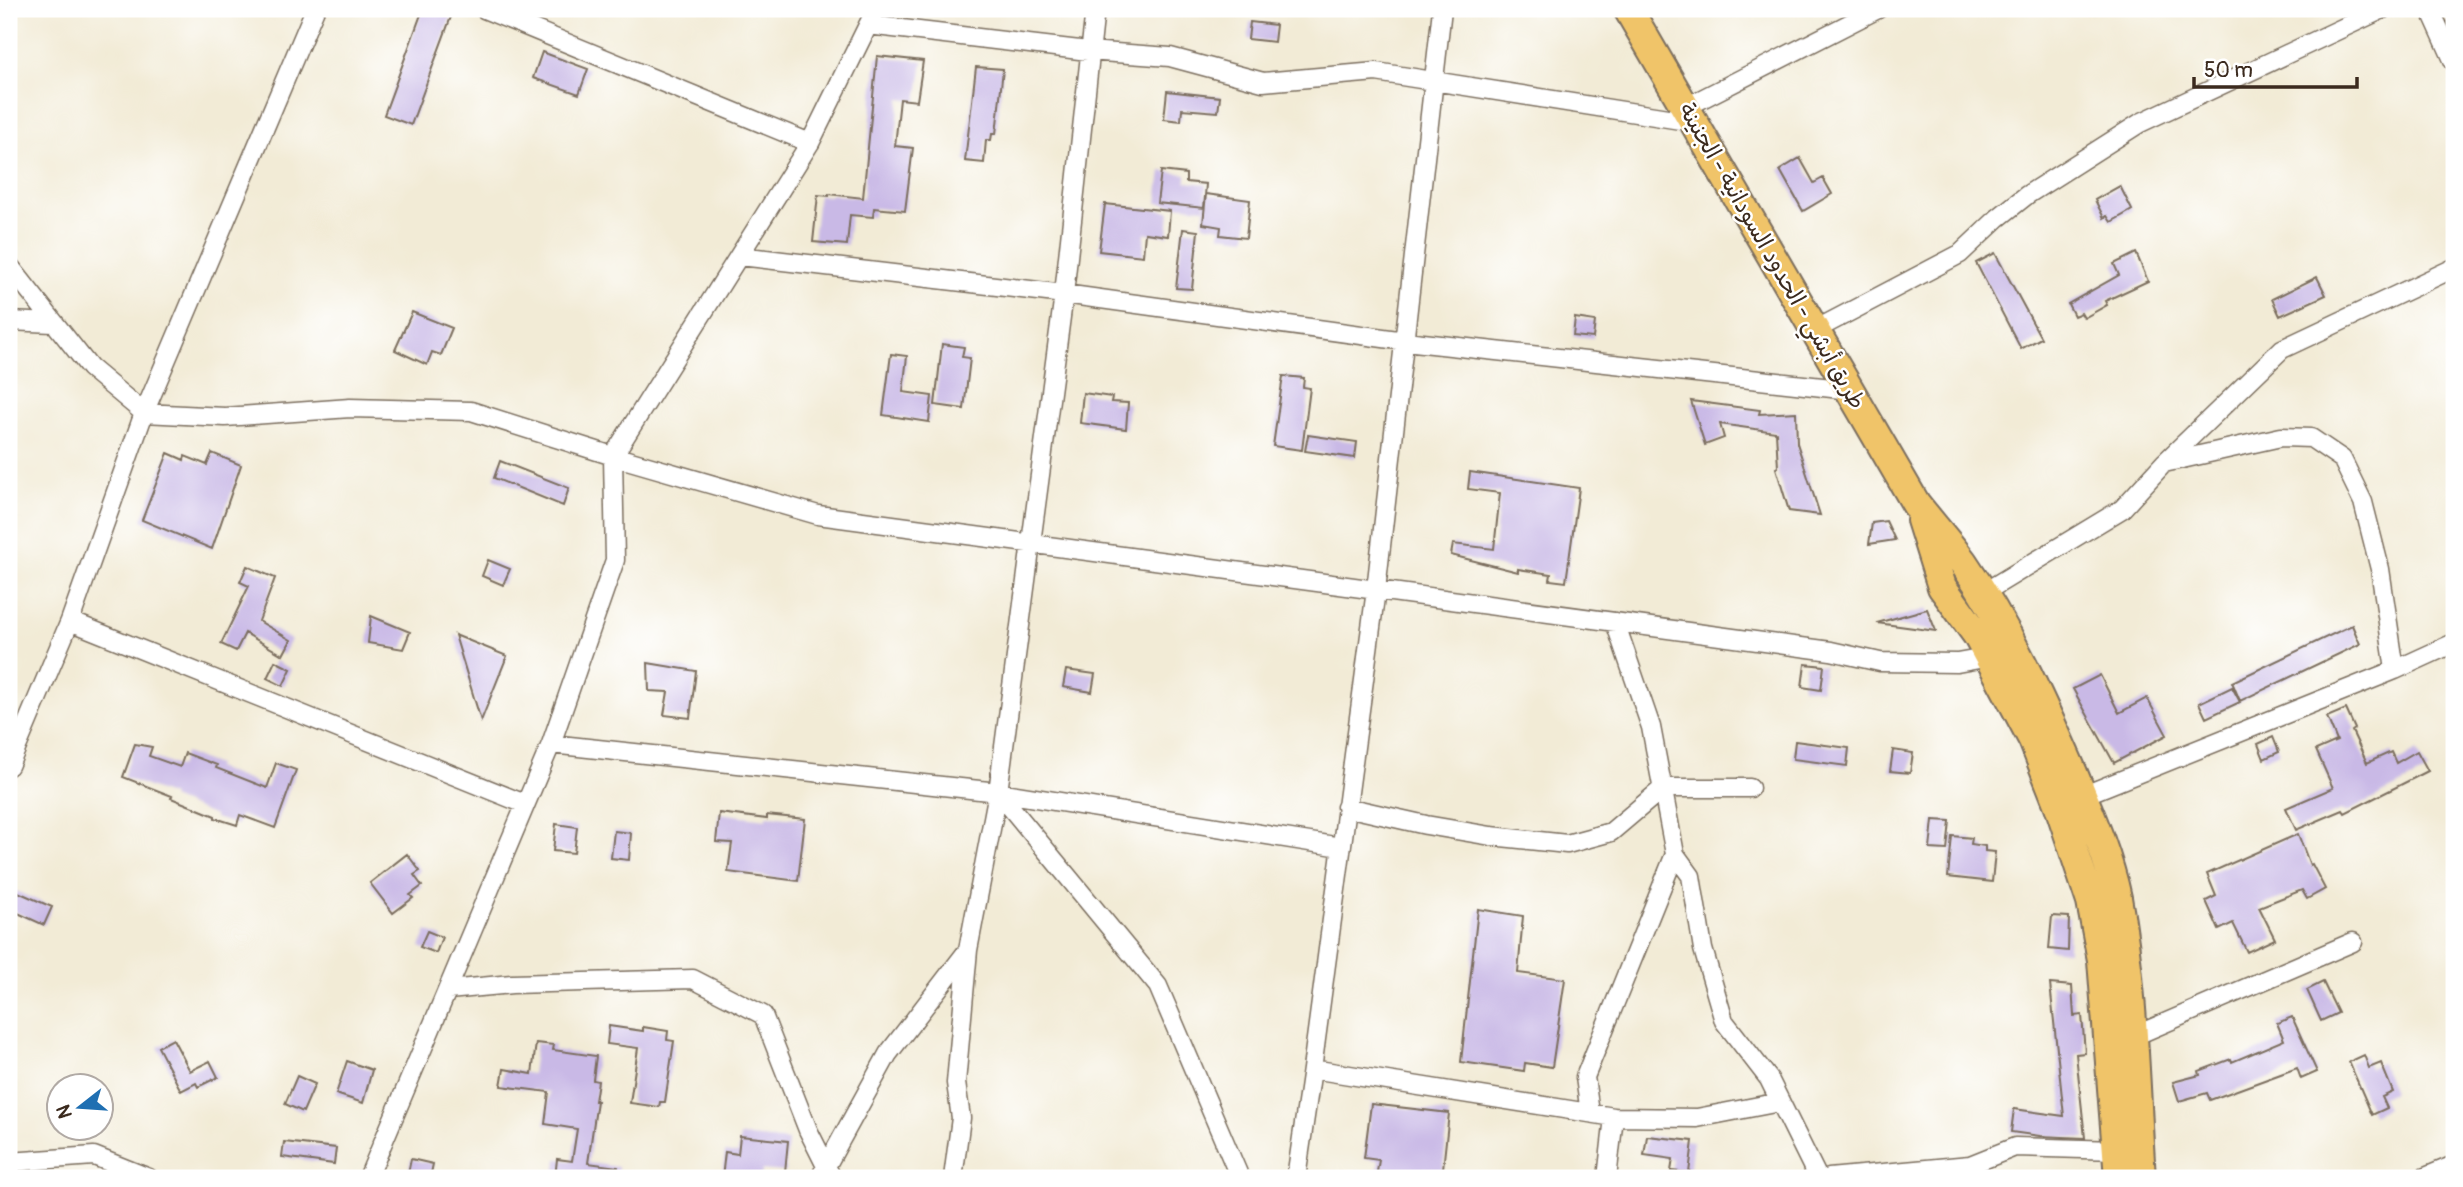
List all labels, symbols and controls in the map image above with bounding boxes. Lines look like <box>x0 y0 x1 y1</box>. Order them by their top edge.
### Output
scale bar <box>2194 46 2356 90</box>
text: 50 m <box>2204 57 2253 84</box>
street label: طريق أبشي - الحدود السودانية - الجنينة <box>1667 97 1872 418</box>
north arrow <box>46 1072 116 1142</box>
text: N <box>51 1102 78 1121</box>

